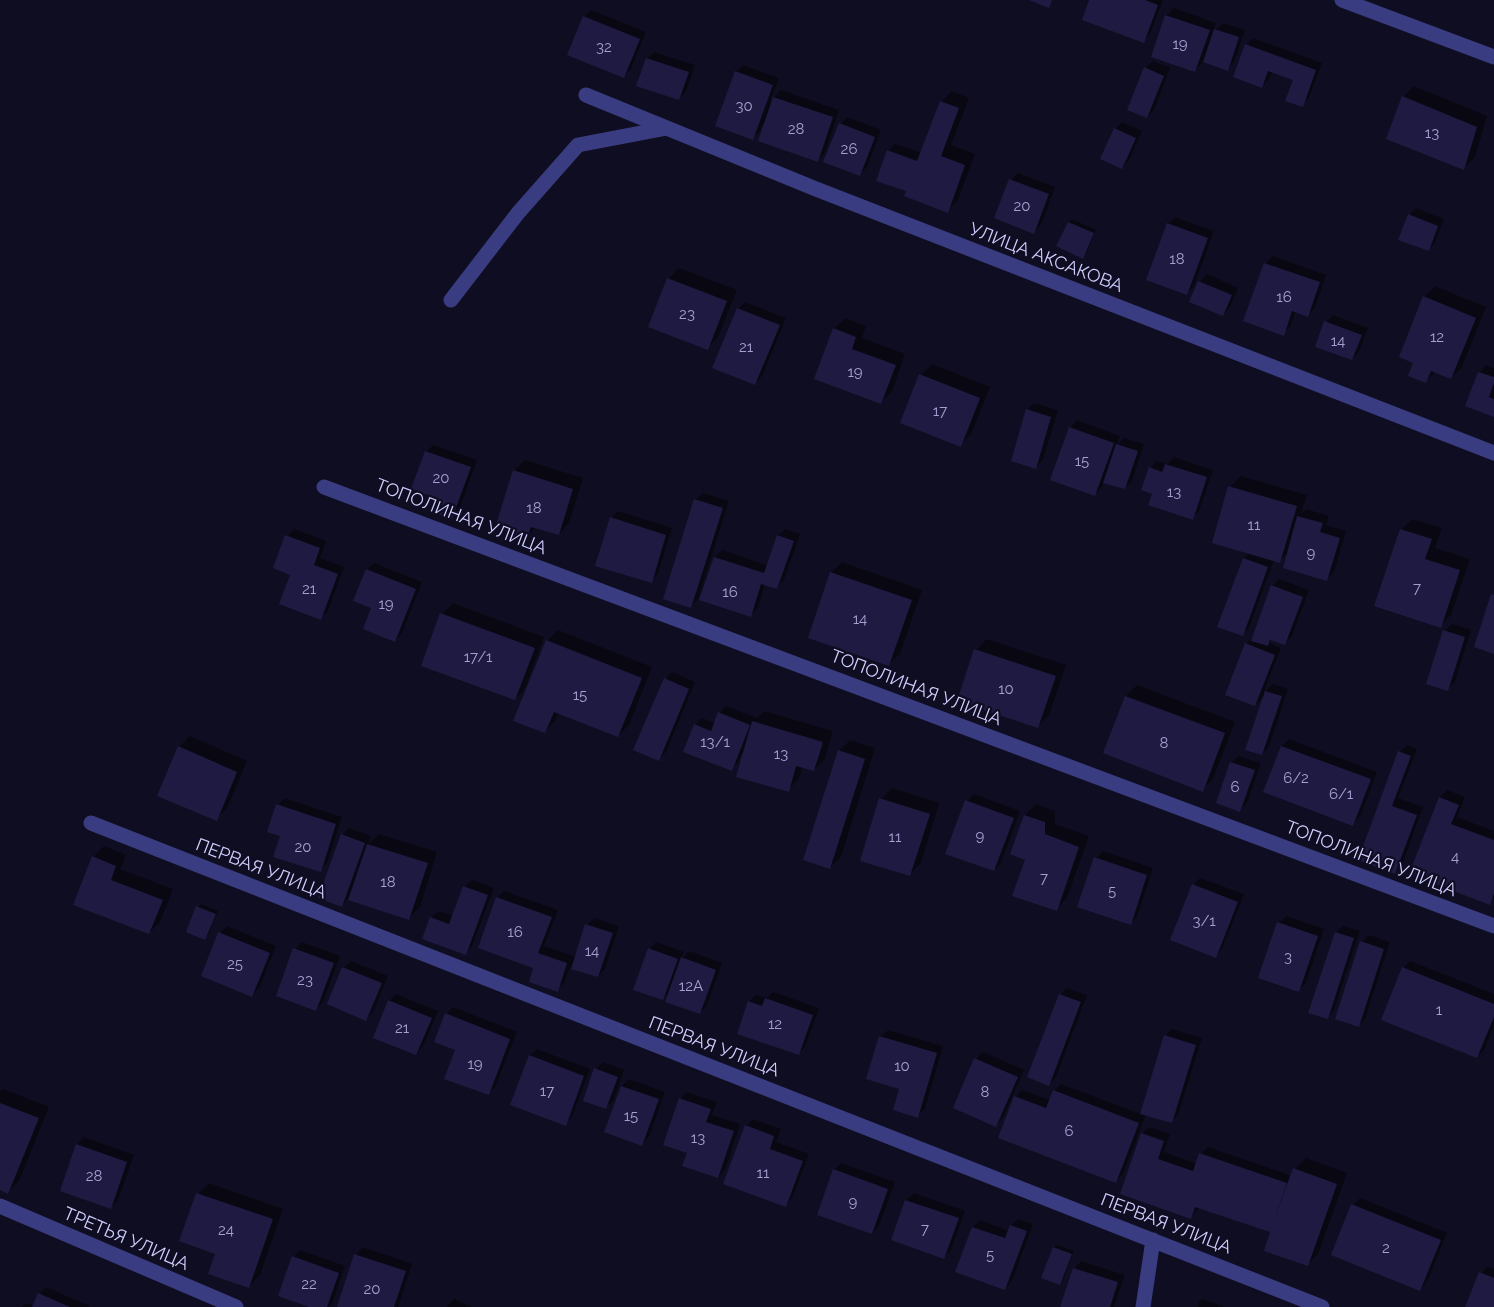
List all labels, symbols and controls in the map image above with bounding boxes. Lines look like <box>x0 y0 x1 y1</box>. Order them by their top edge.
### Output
house number: 19 <box>1172 35 1188 53</box>
house number: 32 <box>596 38 612 56</box>
house number: 30 <box>735 97 753 115</box>
house number: 28 <box>788 120 804 138</box>
house number: 13 <box>1425 124 1439 142</box>
house number: 26 <box>841 140 857 158</box>
house number: 20 <box>1014 197 1030 215</box>
street label: УЛИЦА АКСАКОВА <box>966 219 1126 297</box>
house number: 18 <box>1169 250 1185 268</box>
house number: 16 <box>1276 288 1292 306</box>
house number: 23 <box>679 305 695 323</box>
house number: 12 <box>1430 328 1444 346</box>
house number: 14 <box>1331 332 1345 350</box>
house number: 21 <box>739 338 753 356</box>
house number: 19 <box>847 363 863 381</box>
house number: 17 <box>933 402 947 420</box>
house number: 15 <box>1075 452 1089 470</box>
house number: 20 <box>433 469 449 487</box>
street label: ТОПОЛИНАЯ УЛИЦА <box>372 474 550 560</box>
house number: 13 <box>1167 483 1181 501</box>
house number: 18 <box>526 499 542 517</box>
house number: 11 <box>1248 516 1260 534</box>
house number: 9 <box>1307 544 1315 562</box>
house number: 7 <box>1413 579 1421 597</box>
house number: 21 <box>302 580 316 598</box>
house number: 16 <box>722 583 738 601</box>
house number: 19 <box>378 595 394 613</box>
house number: 14 <box>853 610 867 628</box>
street label: ТОПОЛИНАЯ УЛИЦА <box>827 645 1005 731</box>
house number: 17/1 <box>464 648 492 666</box>
house number: 10 <box>998 680 1014 698</box>
house number: 15 <box>573 686 587 704</box>
house number: 13/1 <box>700 733 730 751</box>
house number: 8 <box>1160 734 1168 752</box>
house number: 13 <box>774 745 788 763</box>
house number: 6/2 <box>1283 769 1309 787</box>
house number: 6 <box>1230 778 1240 796</box>
house number: 6/1 <box>1329 785 1353 803</box>
street label: ТОПОЛИНАЯ УЛИЦА <box>1282 816 1460 902</box>
house number: 9 <box>976 827 984 845</box>
house number: 11 <box>889 828 901 846</box>
street label: ПЕРВАЯ УЛИЦА <box>193 834 329 904</box>
house number: 20 <box>295 838 311 856</box>
house number: 4 <box>1451 848 1459 866</box>
house number: 7 <box>1040 869 1048 887</box>
house number: 18 <box>380 873 396 891</box>
house number: 5 <box>1108 882 1116 900</box>
house number: 3/1 <box>1192 912 1216 930</box>
house number: 16 <box>507 923 523 941</box>
house number: 14 <box>585 942 599 960</box>
house number: 3 <box>1284 948 1292 966</box>
house number: 25 <box>227 955 243 973</box>
house number: 23 <box>297 971 313 989</box>
house number: 12А <box>679 977 703 995</box>
house number: 1 <box>1436 1001 1442 1019</box>
street label: ПЕРВАЯ УЛИЦА <box>646 1012 782 1082</box>
house number: 12 <box>768 1015 782 1033</box>
house number: 21 <box>395 1019 409 1037</box>
house number: 19 <box>467 1055 483 1073</box>
house number: 10 <box>894 1057 910 1075</box>
house number: 17 <box>540 1082 554 1100</box>
house number: 8 <box>981 1083 989 1101</box>
house number: 15 <box>624 1107 638 1125</box>
house number: 6 <box>1064 1122 1074 1140</box>
house number: 13 <box>691 1129 705 1147</box>
house number: 11 <box>757 1164 769 1182</box>
house number: 28 <box>86 1167 102 1185</box>
street label: ПЕРВАЯ УЛИЦА <box>1098 1189 1234 1259</box>
house number: 9 <box>849 1193 857 1211</box>
street label: ТРЕТЬЯ УЛИЦА <box>60 1203 192 1275</box>
house number: 7 <box>921 1220 929 1238</box>
house number: 24 <box>218 1221 234 1239</box>
house number: 2 <box>1382 1239 1390 1257</box>
house number: 5 <box>986 1246 994 1264</box>
house number: 22 <box>301 1275 317 1293</box>
house number: 20 <box>364 1280 380 1298</box>

